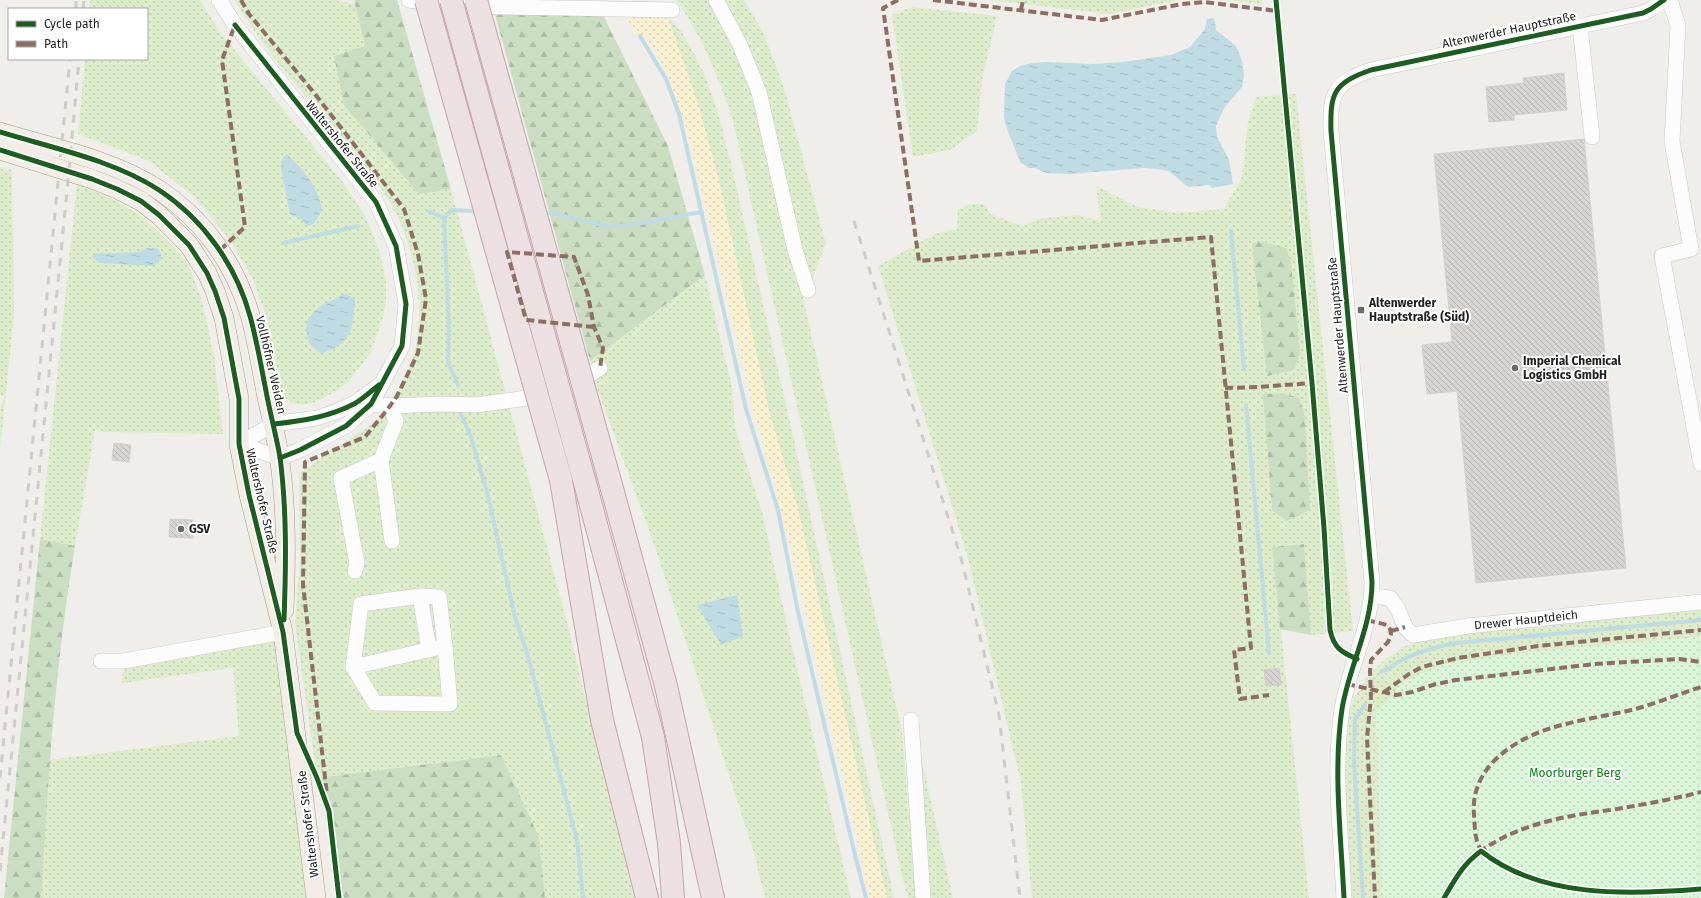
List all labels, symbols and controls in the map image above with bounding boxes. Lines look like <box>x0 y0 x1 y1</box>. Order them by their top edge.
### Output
legend <box>8 8 148 60</box>
street label: Altenwerder Hauptstraße <box>1441 9 1577 51</box>
text: Cycle path <box>44 17 100 31</box>
text: Path <box>44 37 68 51</box>
street label: Waltershofer Straße <box>303 98 381 190</box>
street label: Altenwerder Hauptstraße <box>1325 256 1351 394</box>
place label: Altenwerder Hauptstraße (Süd) <box>1368 296 1469 324</box>
marker: Altenwerder Hauptstraße (Süd) <box>1356 305 1366 315</box>
street label: Vollhöfner Weiden <box>253 315 289 415</box>
place label: Imperial Chemical Logistics GmbH <box>1523 354 1621 382</box>
marker: Imperial Chemical Logistics GmbH <box>1510 363 1520 373</box>
street label: Waltershofer Straße <box>243 447 281 555</box>
place label: GSV <box>189 522 211 536</box>
marker: GSV <box>176 524 186 534</box>
street label: Drewer Hauptdeich <box>1473 608 1579 632</box>
park label: Moorburger Berg <box>1529 766 1621 780</box>
street label: Waltershofer Straße <box>294 770 322 878</box>

